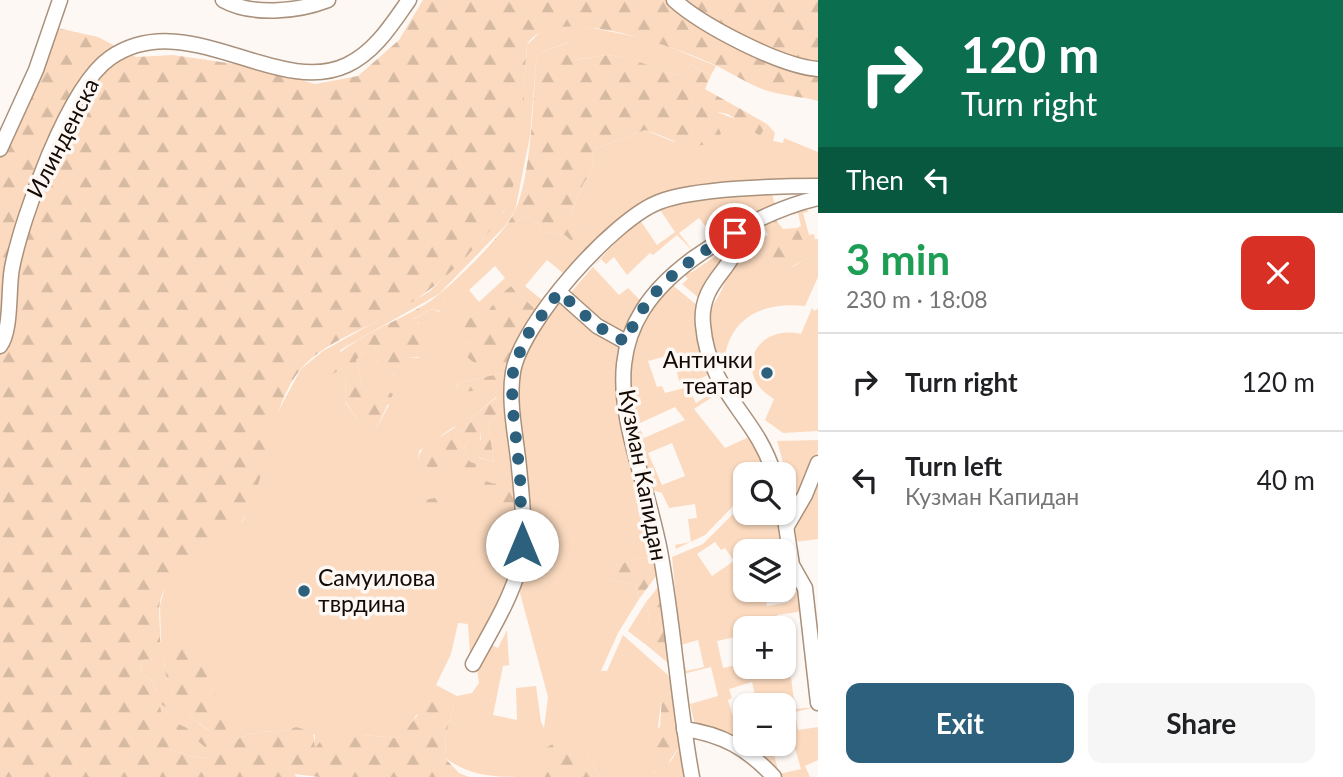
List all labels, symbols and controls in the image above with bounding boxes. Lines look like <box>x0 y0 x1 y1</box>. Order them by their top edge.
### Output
text: 120 m <box>961 25 1099 83</box>
icon: right <box>846 28 937 119</box>
street label: Илинденска <box>20 73 104 202</box>
text: Turn right <box>961 84 1097 123</box>
icon: left <box>918 161 956 199</box>
text: Then <box>846 164 904 196</box>
pin <box>705 203 765 263</box>
icon: arrive <box>716 214 754 252</box>
text: 3 min <box>846 234 950 284</box>
button: close <box>1241 236 1315 310</box>
text: 230 m · 18:08 <box>846 285 988 313</box>
place label: Антички театар <box>663 345 753 399</box>
icon: right <box>846 363 884 401</box>
marker: Антички театар <box>759 365 775 381</box>
text: Turn right <box>905 366 1018 398</box>
text: 120 m <box>1242 366 1315 398</box>
street label: Кузман Капидан <box>614 387 674 563</box>
text: Turn left <box>905 450 1002 482</box>
icon: left <box>846 461 884 499</box>
map controls <box>733 462 796 756</box>
button: search <box>733 462 796 525</box>
text: 40 m <box>1257 464 1315 496</box>
text: Кузман Капидан <box>905 482 1079 510</box>
position arrow <box>485 508 559 582</box>
button: layers <box>733 539 796 602</box>
place label: Самуилова тврдина <box>318 563 435 617</box>
marker: Самуилова тврдина <box>296 583 312 599</box>
button: + <box>733 616 796 679</box>
button: Exit <box>846 683 1074 763</box>
button: Share <box>1088 683 1315 763</box>
button: − <box>733 693 796 756</box>

